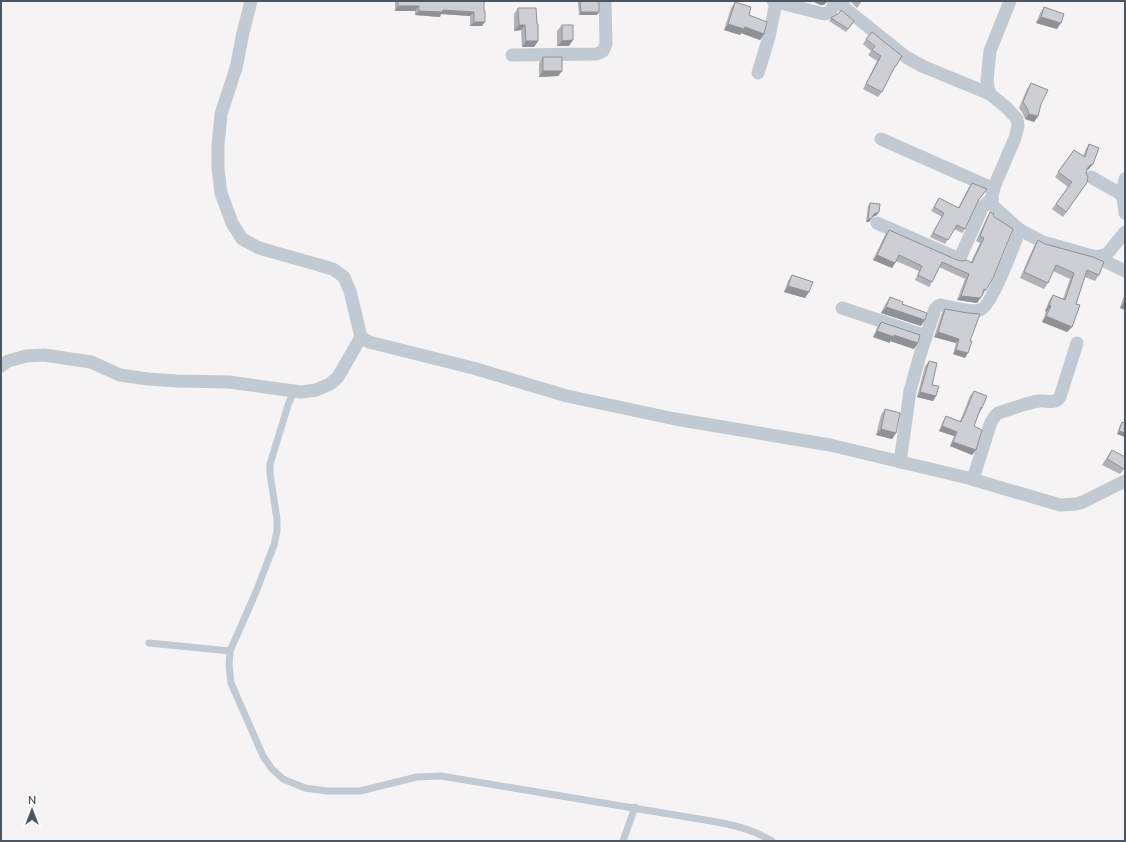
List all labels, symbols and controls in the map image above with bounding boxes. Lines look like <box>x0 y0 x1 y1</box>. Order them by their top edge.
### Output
north arrow <box>12 790 52 830</box>
text: N <box>28 793 36 808</box>

